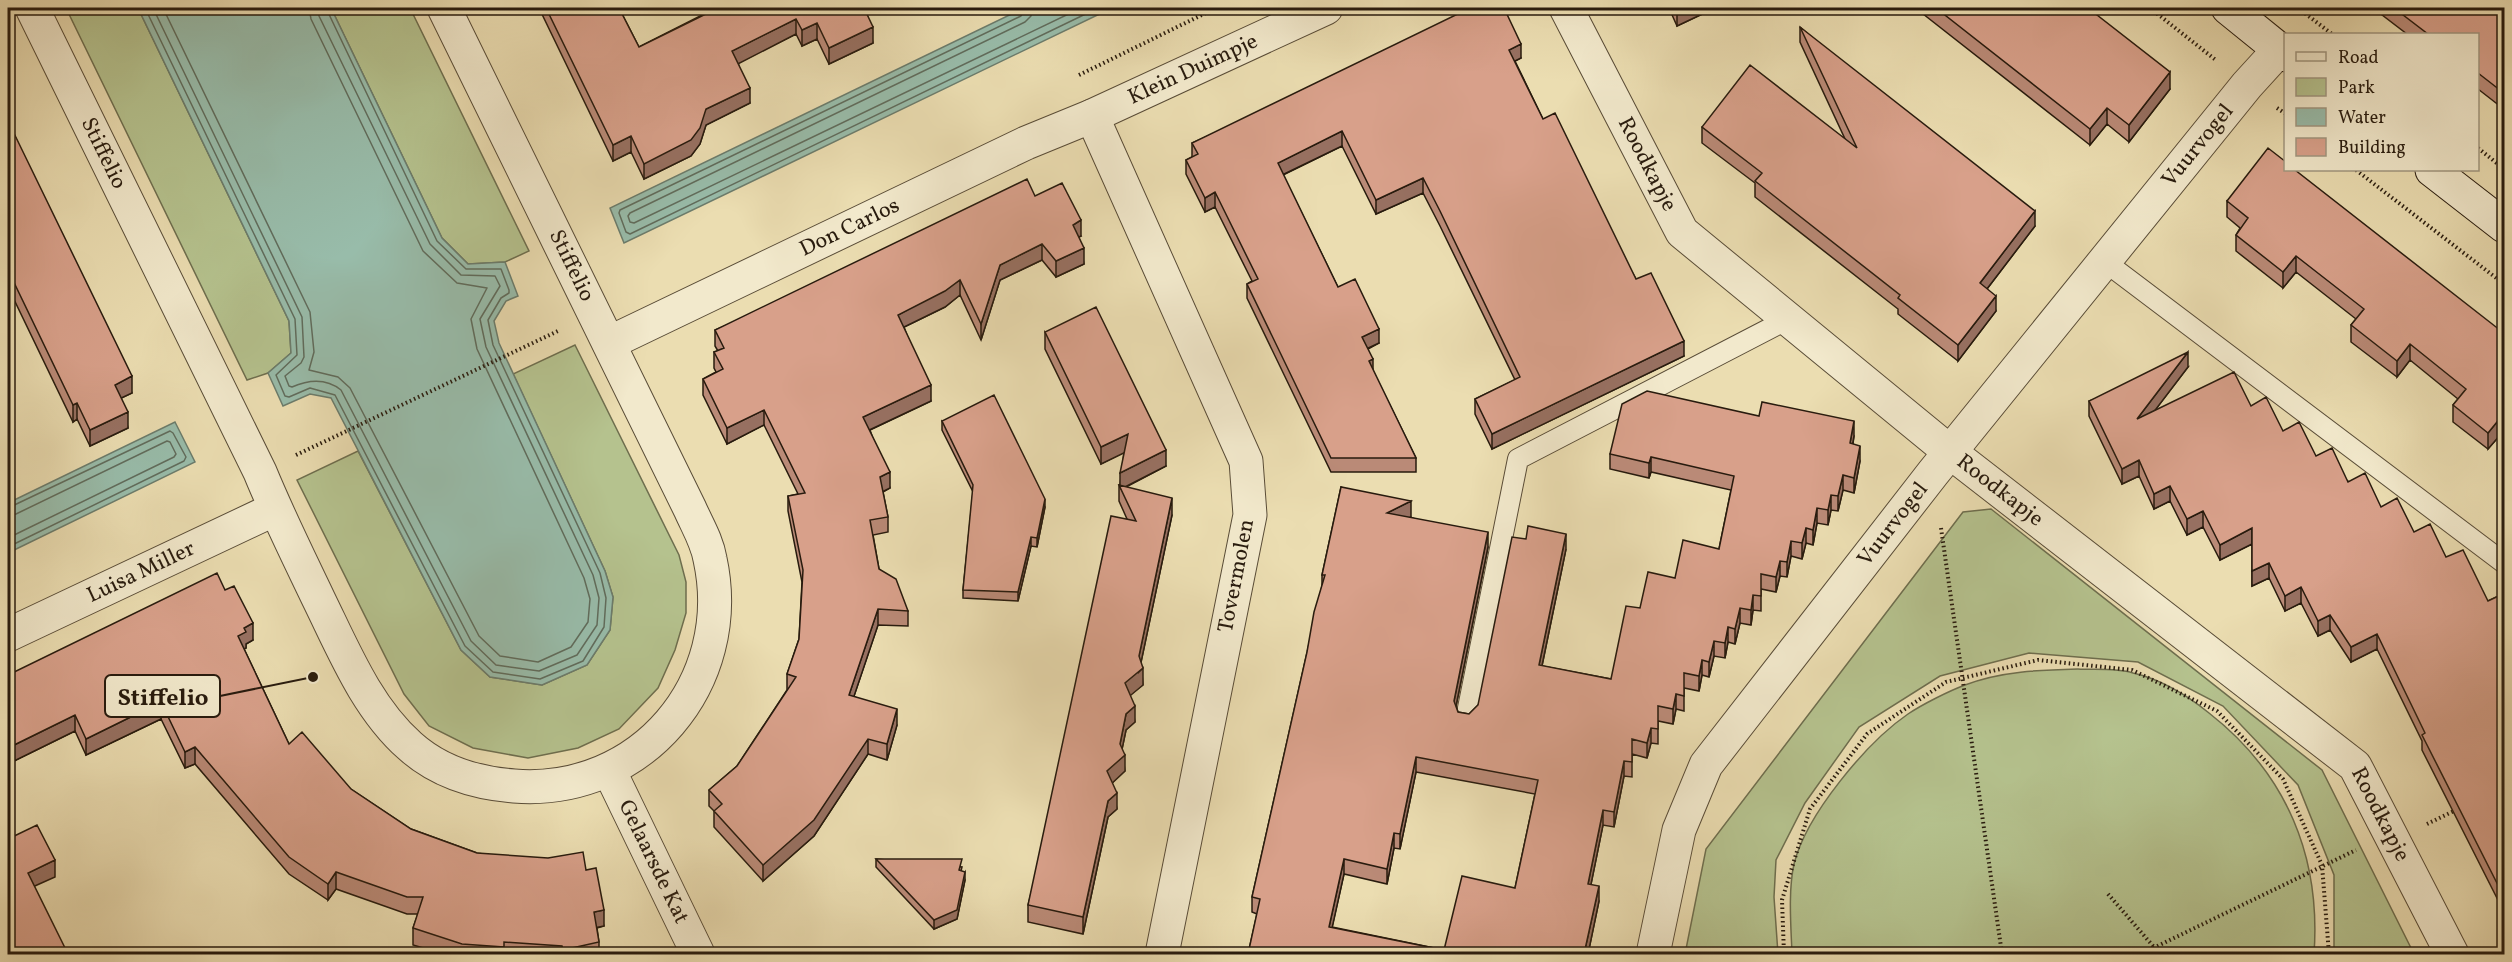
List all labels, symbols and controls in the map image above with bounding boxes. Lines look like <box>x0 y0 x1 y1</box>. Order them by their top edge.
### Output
street label: Klein Duimpje <box>1123 26 1263 113</box>
legend <box>2284 33 2479 171</box>
text: Road <box>2338 46 2379 71</box>
text: Park <box>2338 76 2375 101</box>
street label: Vuurvogel <box>2155 97 2241 194</box>
text: Water <box>2338 106 2386 131</box>
street label: Stiffelio <box>73 112 134 195</box>
street label: Roodkapje <box>1610 112 1684 217</box>
text: Building <box>2338 136 2406 161</box>
street label: Don Carlos <box>795 190 905 265</box>
street label: Stiffelio <box>540 225 602 307</box>
street label: Roodkapje <box>1950 447 2050 534</box>
street label: Vuurvogel <box>1850 475 1936 573</box>
street label: Tovermolen <box>1211 517 1263 635</box>
street label: Luisa Miller <box>82 533 200 611</box>
callout: Stiffelio <box>105 675 220 717</box>
text: Stiffelio <box>117 682 209 716</box>
street label: Roodkapje <box>2343 762 2417 867</box>
street label: Gelaarsde Kat <box>610 795 697 929</box>

